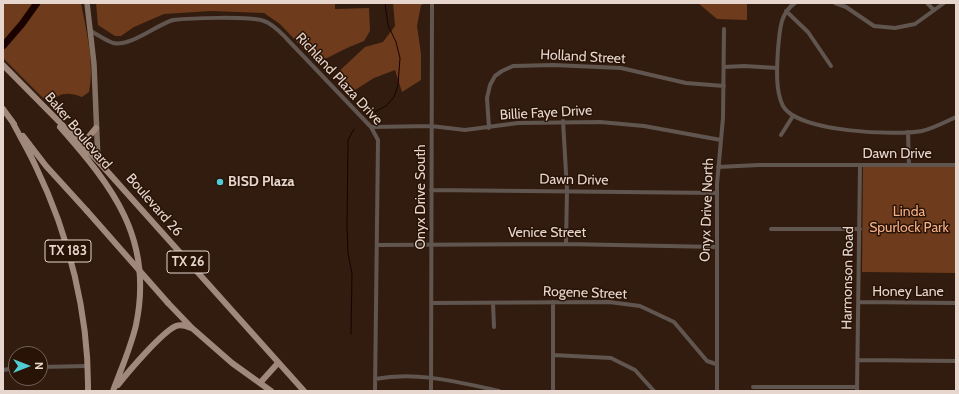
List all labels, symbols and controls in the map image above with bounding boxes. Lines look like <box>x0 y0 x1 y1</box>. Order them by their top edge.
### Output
street label: Richland Plaza Drive <box>292 29 386 129</box>
street label: Holland Street <box>540 46 626 68</box>
street label: Baker Boulevard <box>41 89 115 173</box>
street label: Billie Faye Drive <box>499 102 593 124</box>
street label: Onyx Drive South <box>413 144 429 250</box>
street label: Dawn Drive <box>862 146 932 162</box>
street label: Onyx Drive North <box>697 158 717 262</box>
street label: Boulevard 26 <box>122 170 186 240</box>
street label: Dawn Drive <box>539 171 609 189</box>
place label: BISD Plaza <box>228 174 295 190</box>
marker: BISD Plaza <box>215 177 225 187</box>
park label: Linda Spurlock Park <box>869 204 949 236</box>
street label: Venice Street <box>508 225 586 241</box>
street label: Harmonson Road <box>839 226 857 330</box>
road number: TX 183 <box>45 240 91 262</box>
road number: TX 26 <box>167 251 209 273</box>
street label: Rogene Street <box>543 283 627 303</box>
street label: Honey Lane <box>872 284 944 300</box>
north arrow <box>8 346 48 386</box>
text: N <box>32 362 46 370</box>

